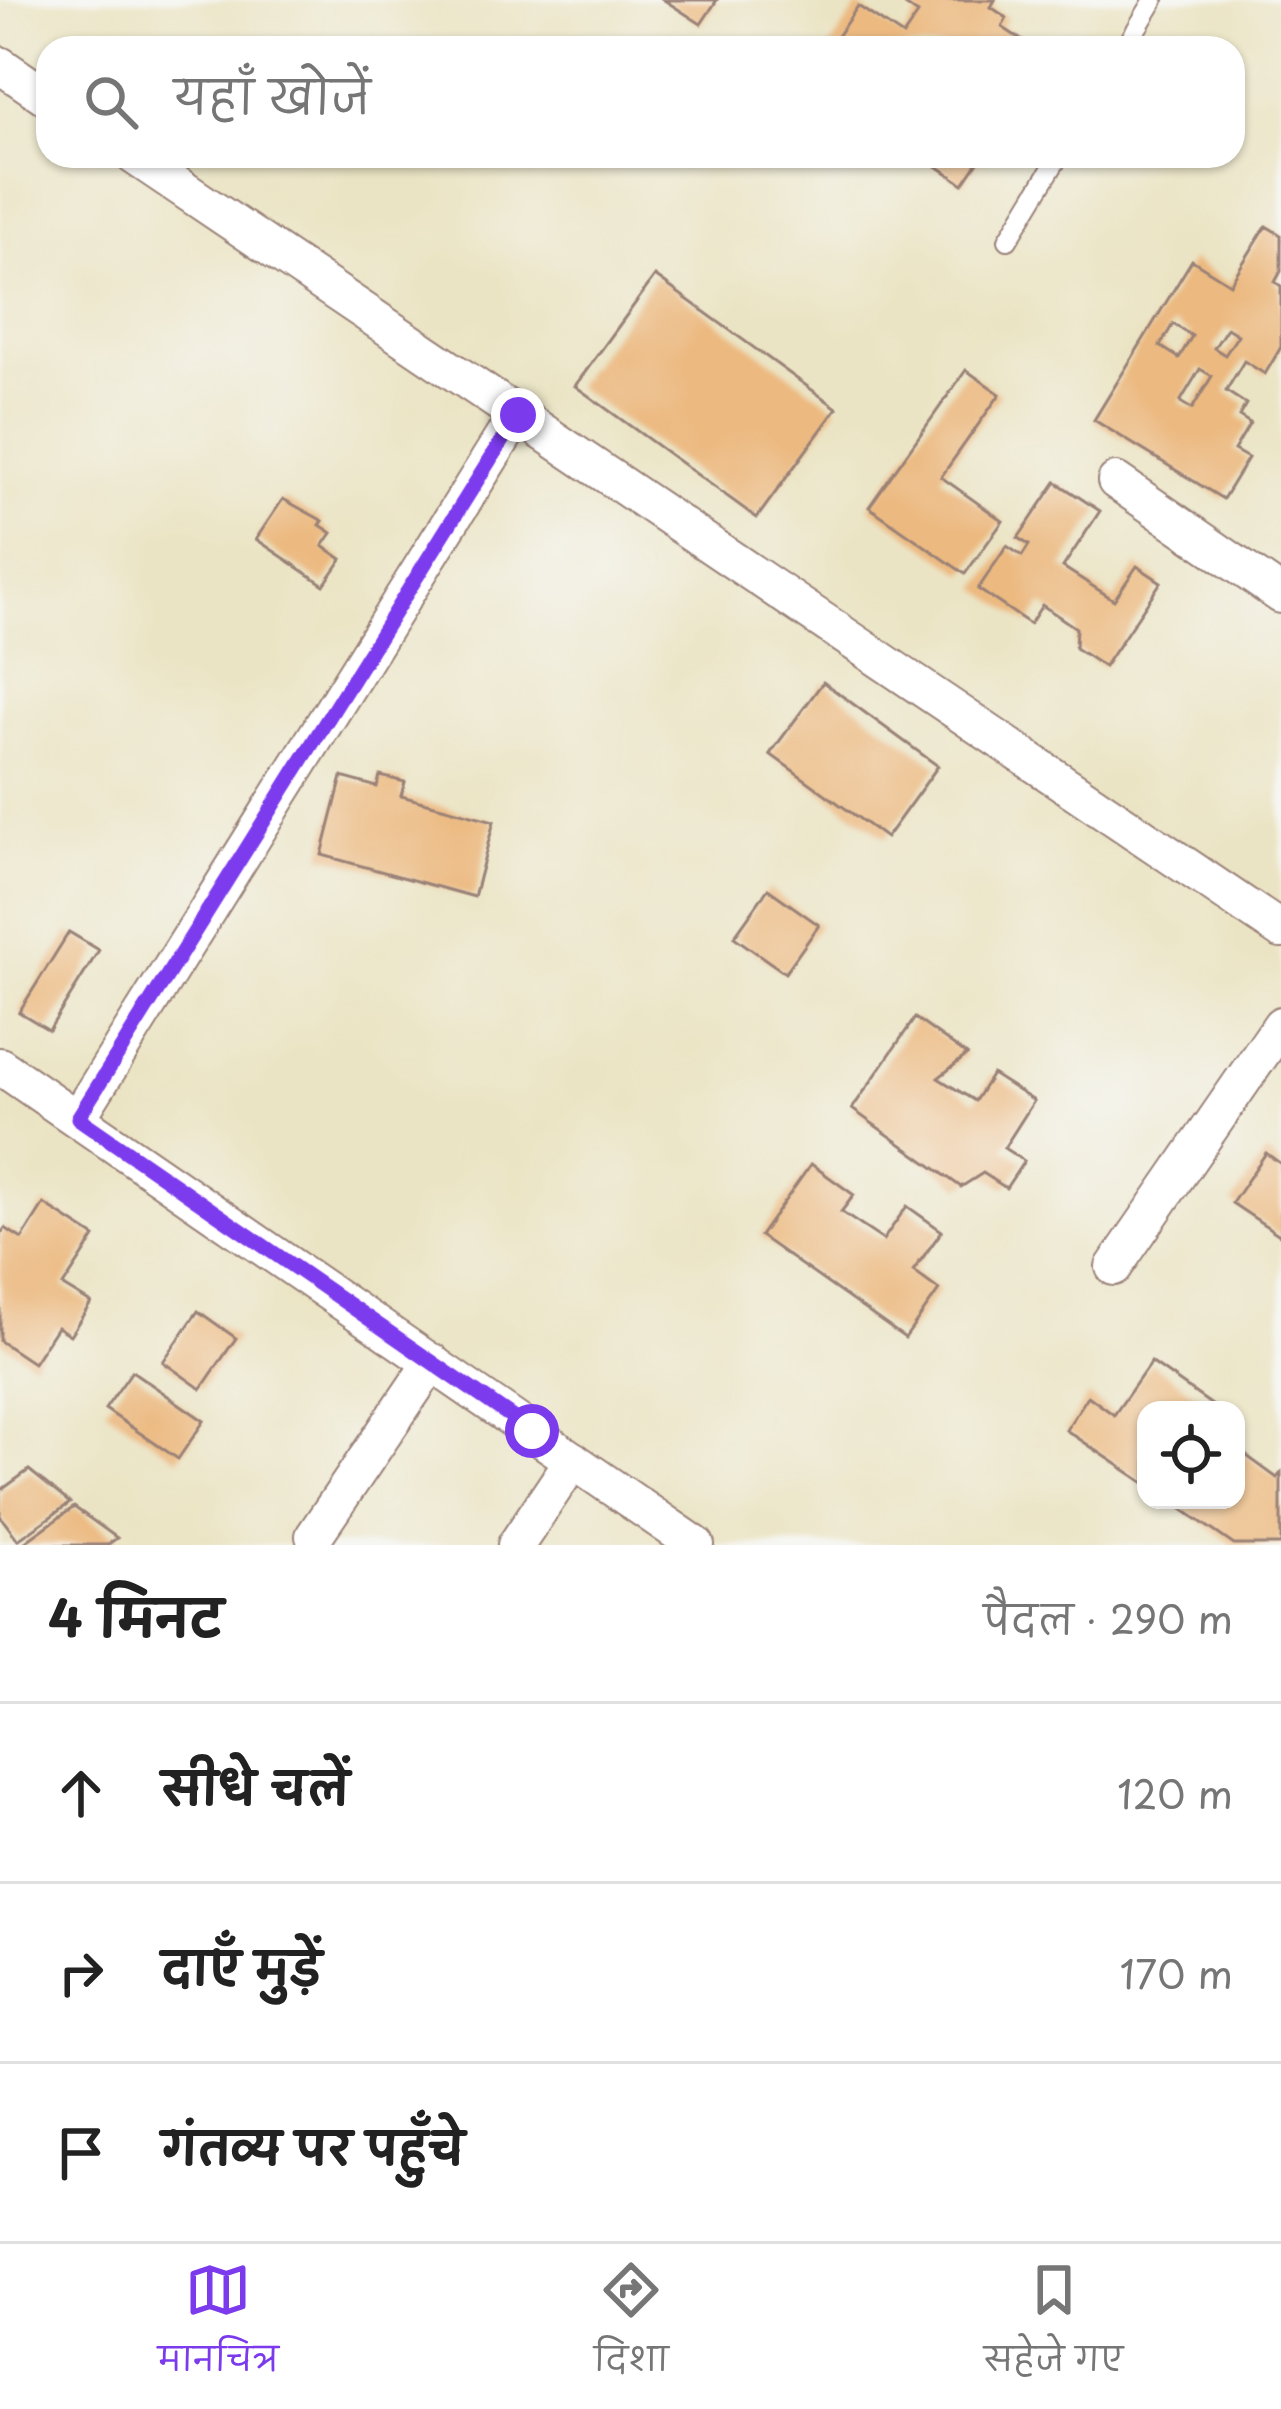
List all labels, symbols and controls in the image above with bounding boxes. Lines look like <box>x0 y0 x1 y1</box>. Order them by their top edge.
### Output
search box <box>36 36 1245 168</box>
text: यहाँ खोजें <box>174 61 371 129</box>
icon: search <box>78 69 144 135</box>
route end <box>491 388 545 442</box>
map controls <box>1137 1401 1245 1509</box>
button: locate <box>1137 1401 1245 1509</box>
route start <box>505 1404 559 1458</box>
text: 4 मिनट <box>48 1577 223 1654</box>
text: पैदल · 290 m <box>983 1588 1233 1647</box>
text: सीधे चलें <box>162 1752 349 1820</box>
icon: ahead <box>48 1760 114 1826</box>
text: 120 m <box>1117 1763 1233 1822</box>
text: दाएँ मुड़ें <box>162 1932 322 2000</box>
icon: right <box>48 1940 114 2006</box>
text: 170 m <box>1120 1943 1233 2002</box>
text: गंतव्य पर पहुँचे <box>162 2112 464 2180</box>
icon: arrive <box>48 2120 114 2186</box>
tab: मानचित्र <box>158 2257 279 2396</box>
tab: दिशा <box>594 2257 669 2396</box>
tab: सहेजे गए <box>984 2257 1123 2396</box>

